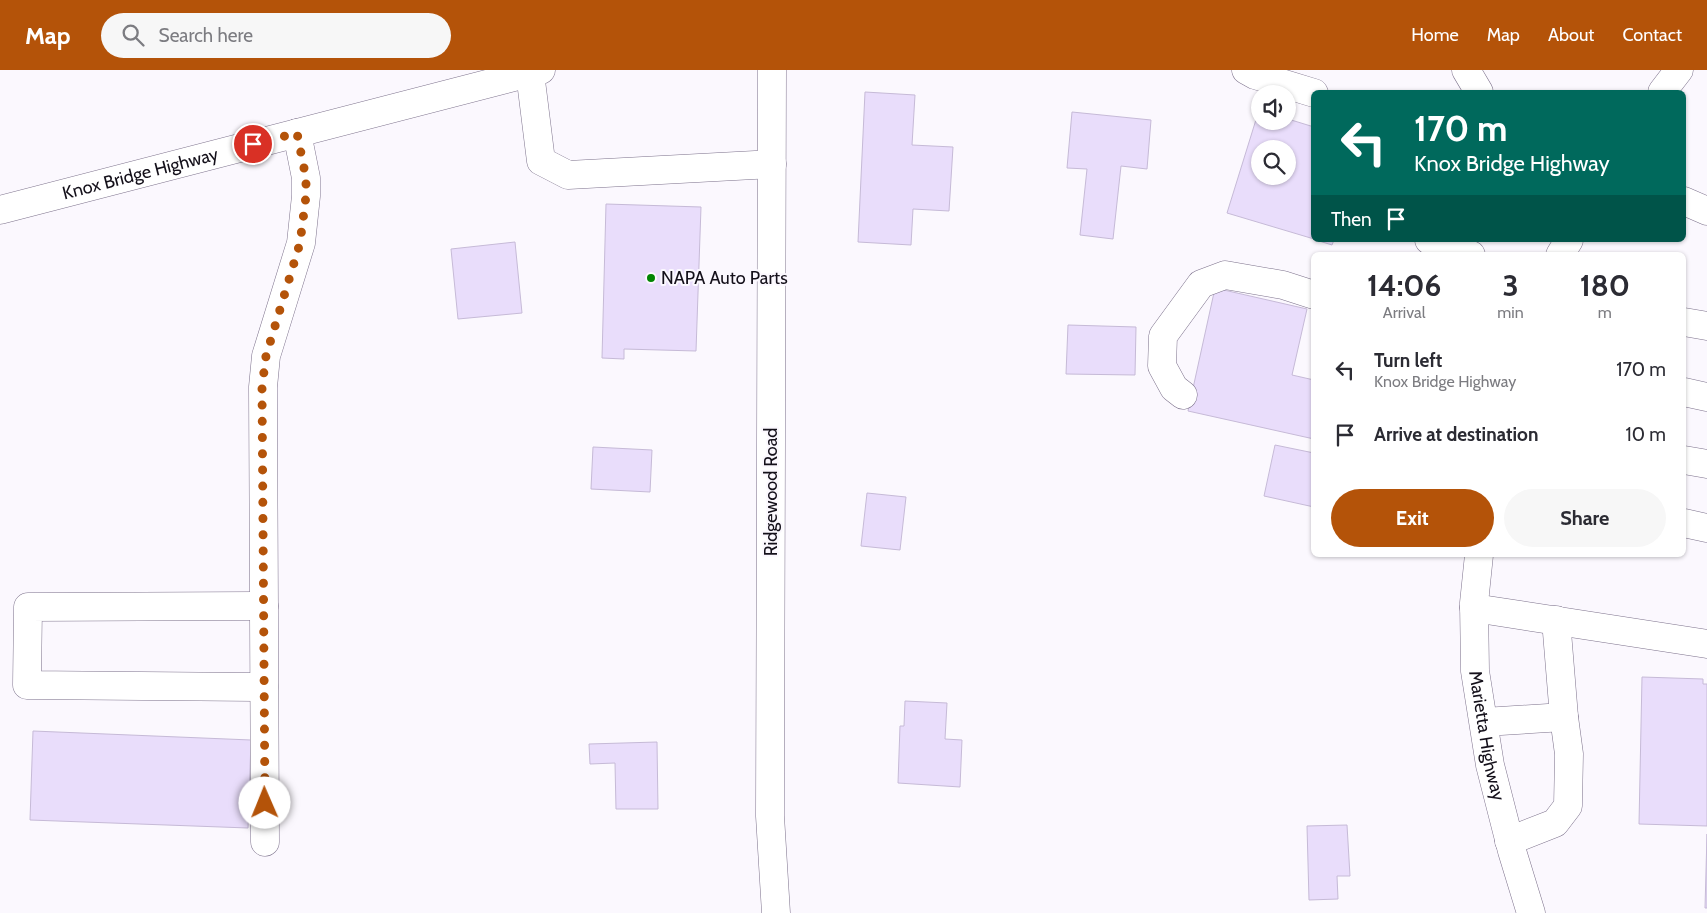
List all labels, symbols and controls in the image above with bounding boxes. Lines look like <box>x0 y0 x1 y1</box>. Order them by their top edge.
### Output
search box <box>101 13 451 58</box>
text: Map <box>25 21 71 50</box>
icon: search <box>119 21 147 49</box>
text: Search here <box>159 24 253 47</box>
text: Home <box>1411 24 1459 46</box>
text: Map <box>1487 24 1520 46</box>
text: About <box>1548 24 1594 46</box>
text: Contact <box>1622 24 1682 46</box>
map controls <box>1251 85 1296 185</box>
button: sound <box>1251 85 1296 130</box>
text: 170 m <box>1414 107 1507 150</box>
icon: left <box>1331 110 1396 175</box>
pin <box>232 123 274 165</box>
icon: arrive <box>239 130 267 158</box>
button: search <box>1251 140 1296 185</box>
street label: Knox Bridge Highway <box>60 143 221 204</box>
text: Knox Bridge Highway <box>1414 150 1610 177</box>
icon: arrive <box>1382 205 1410 233</box>
text: Then <box>1331 208 1372 231</box>
place label: NAPA Auto Parts <box>661 267 788 289</box>
text: 14:06 <box>1367 267 1441 304</box>
text: 3 <box>1502 267 1519 304</box>
text: 180 <box>1580 267 1630 304</box>
marker: NAPA Auto Parts <box>645 272 657 284</box>
text: Arrival <box>1383 303 1425 322</box>
text: min <box>1497 303 1524 322</box>
text: m <box>1598 303 1612 322</box>
text: Turn left <box>1374 349 1442 372</box>
icon: left <box>1331 356 1359 384</box>
text: 170 m <box>1616 358 1666 381</box>
text: Knox Bridge Highway <box>1374 372 1516 391</box>
icon: arrive <box>1331 421 1359 449</box>
text: Arrive at destination <box>1374 423 1538 446</box>
text: 10 m <box>1626 423 1666 446</box>
street label: Ridgewood Road <box>760 428 782 556</box>
button: Exit <box>1331 489 1494 547</box>
button: Share <box>1504 489 1666 547</box>
street label: Marietta Highway <box>1464 669 1510 803</box>
position arrow <box>238 776 290 828</box>

